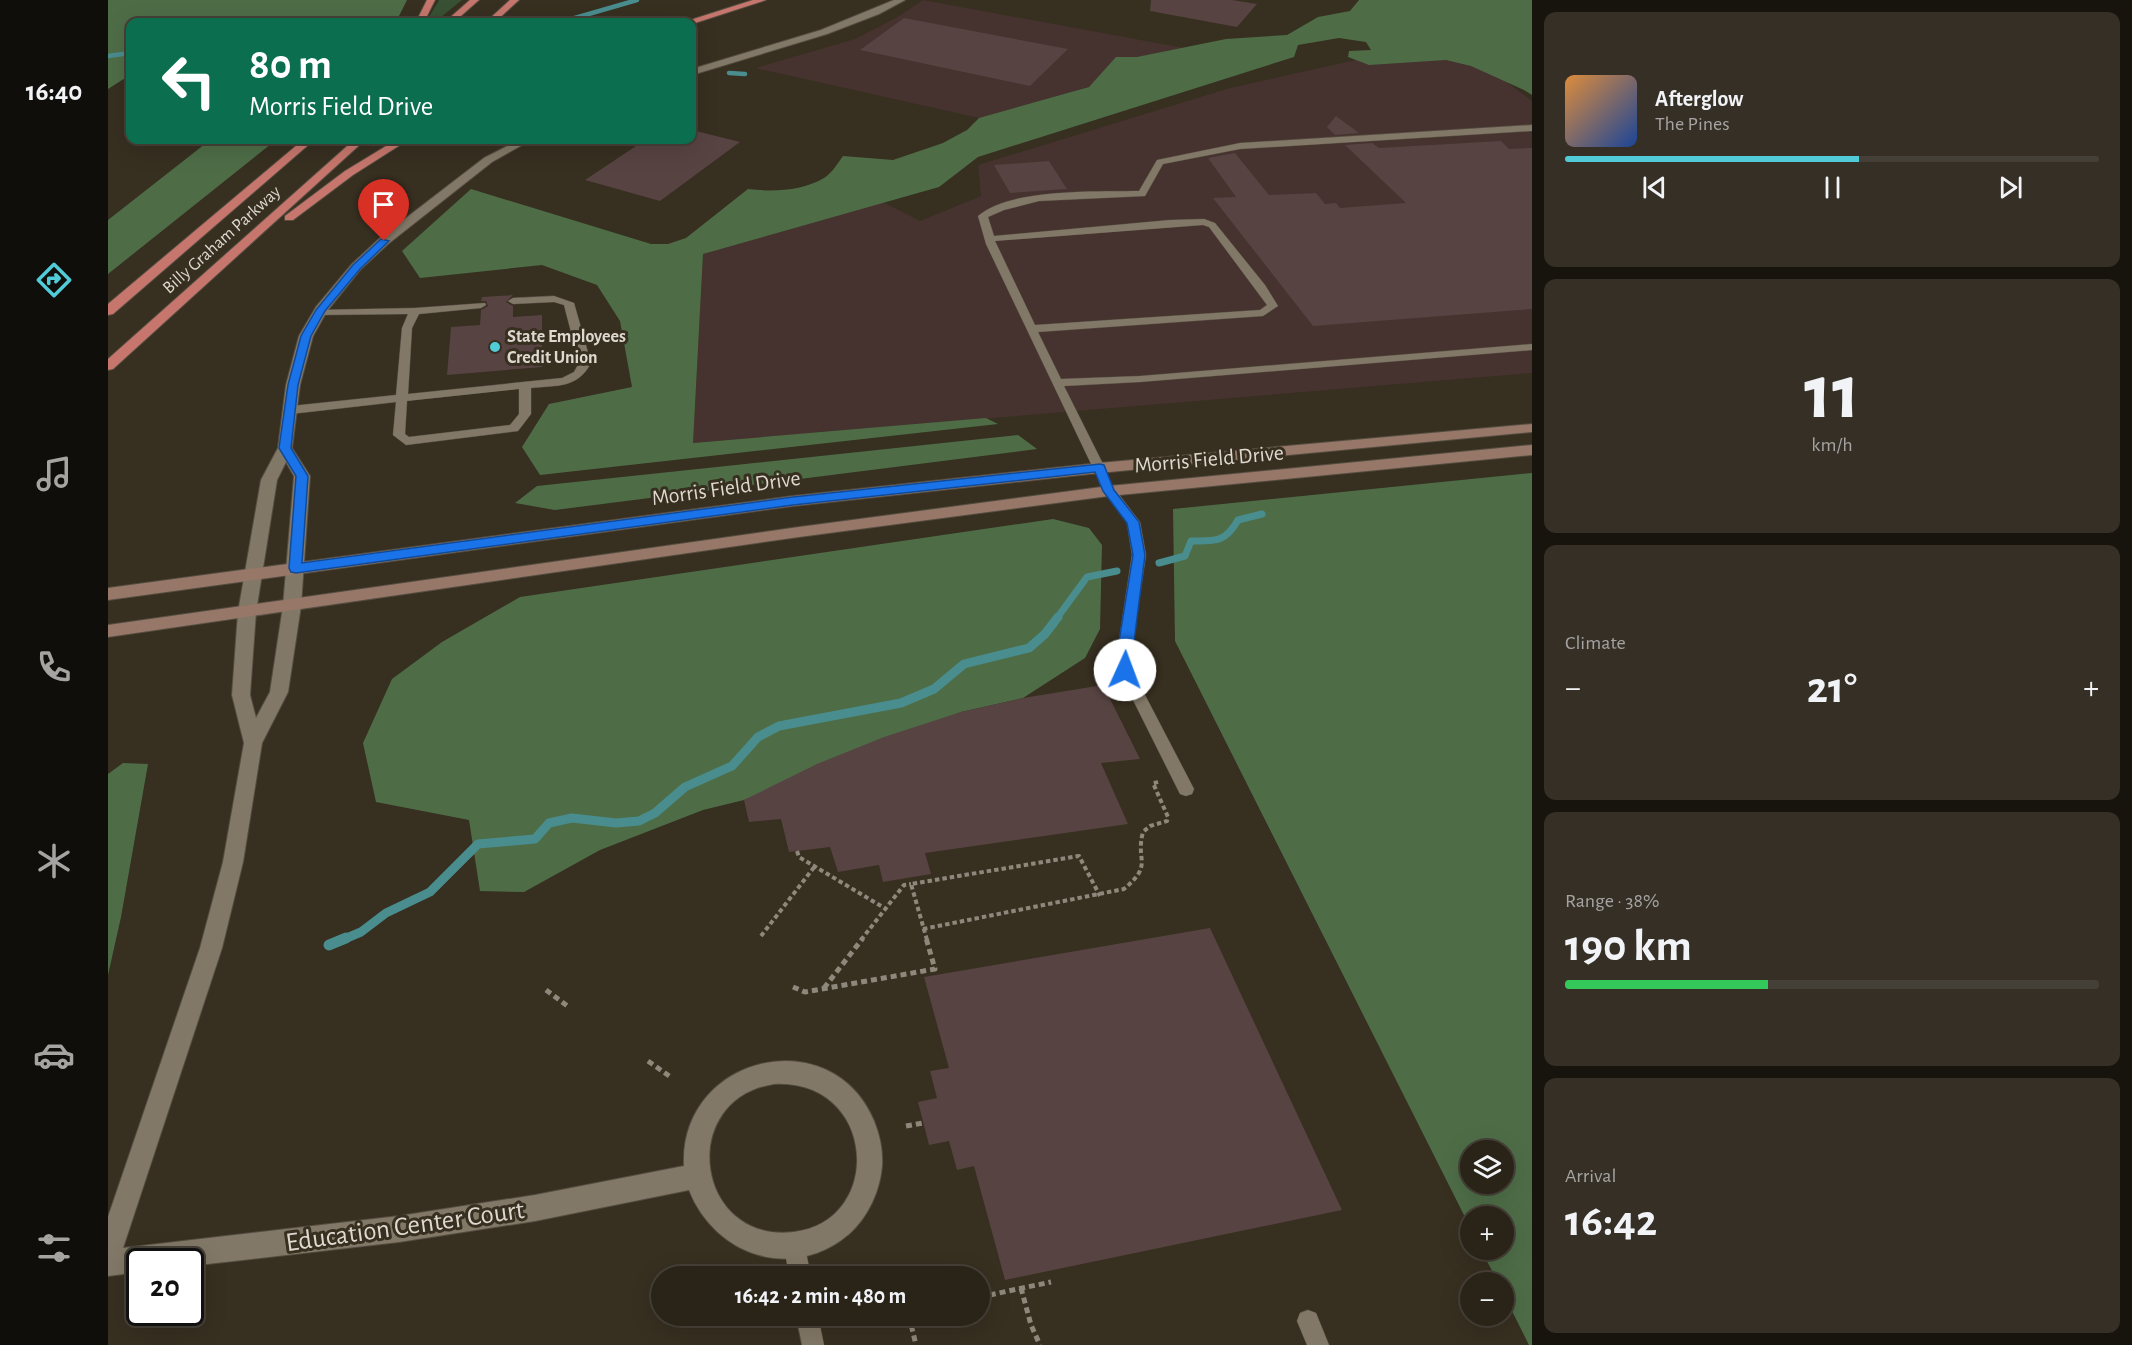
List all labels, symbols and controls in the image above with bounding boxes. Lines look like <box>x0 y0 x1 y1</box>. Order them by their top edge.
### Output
icon: left <box>150 42 228 120</box>
text: 80 m <box>249 44 332 86</box>
text: 16:40 <box>26 78 82 105</box>
text: Afterglow <box>1655 88 1743 110</box>
text: Morris Field Drive <box>249 93 433 120</box>
text: The Pines <box>1655 114 1730 134</box>
icon: previous <box>1638 171 1671 204</box>
icon: pause <box>1816 171 1849 204</box>
icon: next <box>1994 171 2027 204</box>
pin <box>358 179 409 241</box>
street label: Billy Graham Parkway <box>160 182 285 297</box>
icon: arrive <box>367 188 400 221</box>
icon: directions <box>33 259 75 301</box>
place label: State Employees Credit Union <box>507 328 626 367</box>
marker: State Employees Credit Union <box>488 340 502 354</box>
text: 11 <box>1804 355 1860 433</box>
text: km/h <box>1811 435 1853 455</box>
street label: Morris Field Drive <box>1133 442 1285 476</box>
icon: music <box>33 453 75 495</box>
street label: Morris Field Drive <box>650 467 802 509</box>
text: Climate <box>1565 633 1626 653</box>
position arrow <box>1093 638 1157 702</box>
icon: phone <box>33 646 75 688</box>
text: 21° <box>1807 666 1857 711</box>
text: − <box>1565 672 1581 705</box>
text: + <box>2083 672 2099 705</box>
icon: climate <box>33 840 75 882</box>
text: Range · 38% <box>1565 891 1659 911</box>
text: 190 km <box>1565 924 1692 969</box>
icon: car <box>33 1034 75 1076</box>
map controls <box>1460 1140 1514 1326</box>
button: layers <box>1460 1140 1514 1194</box>
text: Arrival <box>1565 1166 1616 1186</box>
street label: Education Center Court <box>284 1196 526 1256</box>
text: 16:42 <box>1565 1199 1657 1244</box>
button: + <box>1460 1206 1514 1260</box>
icon: filters <box>33 1227 75 1269</box>
speed limit sign: 20 <box>126 1248 204 1326</box>
button: − <box>1460 1272 1514 1326</box>
text: 16:42 · 2 min · 480 m <box>735 1285 906 1307</box>

